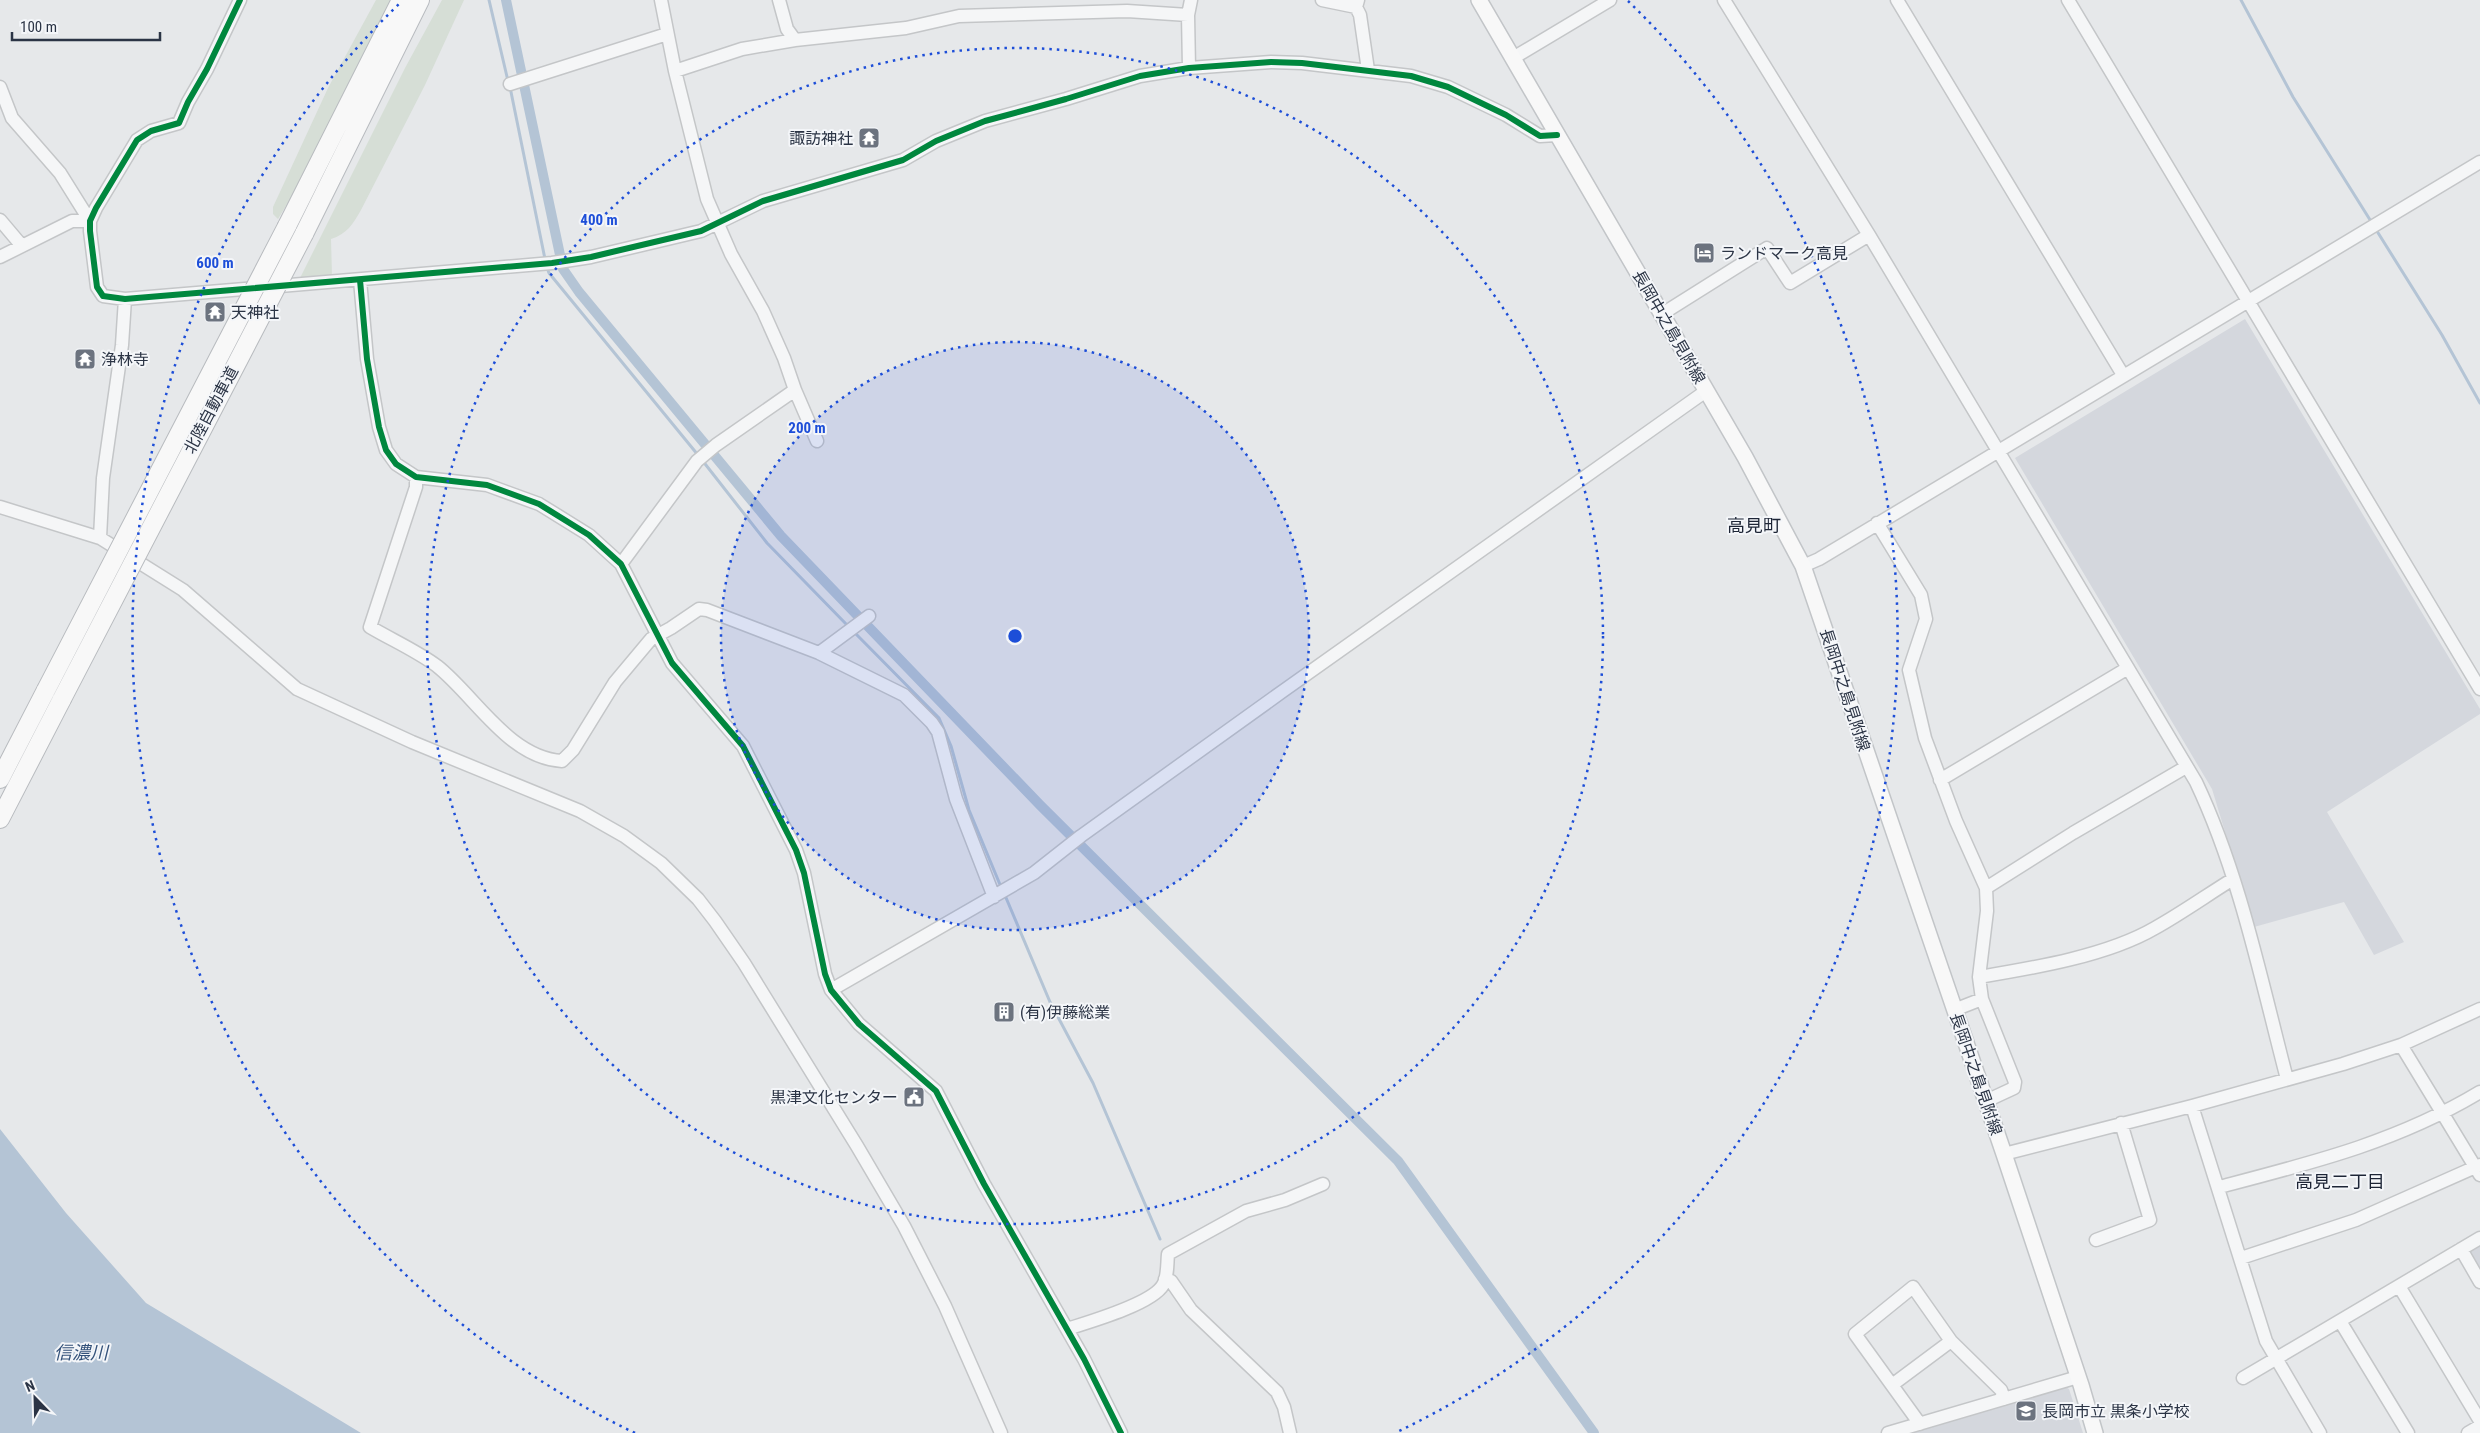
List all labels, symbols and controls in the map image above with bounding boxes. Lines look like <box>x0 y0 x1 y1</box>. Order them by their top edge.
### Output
scale bar <box>12 10 160 42</box>
text: 100 m <box>20 18 57 36</box>
temple icon: 諏訪神社 <box>857 126 881 150</box>
place label: 諏訪神社 <box>789 129 853 148</box>
text: 400 m <box>580 211 618 229</box>
hotel icon: ランドマーク高見 <box>1692 241 1716 265</box>
place label: ランドマーク高見 <box>1720 244 1848 263</box>
text: 600 m <box>196 254 234 272</box>
street label: 長岡中之島見附線 <box>1629 267 1709 387</box>
temple icon: 天神社 <box>203 300 227 324</box>
place label: 天神社 <box>231 303 279 322</box>
temple icon: 浄林寺 <box>73 347 97 371</box>
place label: 浄林寺 <box>101 350 149 369</box>
street label: 北陸自動車道 <box>180 363 242 457</box>
text: 200 m <box>788 419 826 437</box>
district label: 高見町 <box>1727 515 1781 536</box>
street label: 長岡中之島見附線 <box>1816 626 1874 754</box>
centre of rings <box>1006 627 1024 645</box>
building icon: (有)伊藤総業 <box>992 1000 1016 1024</box>
place label: (有)伊藤総業 <box>1020 1003 1110 1022</box>
street label: 長岡中之島見附線 <box>1946 1010 2006 1138</box>
public building icon: 黒津文化センター <box>902 1085 926 1109</box>
place label: 黒津文化センター <box>770 1088 898 1107</box>
district label: 高見二丁目 <box>2295 1171 2385 1192</box>
water label: 信濃川 <box>54 1342 110 1363</box>
north arrow <box>10 1373 60 1423</box>
text: N <box>23 1377 37 1395</box>
school or university icon: 長岡市立 黒条小学校 <box>2014 1399 2038 1423</box>
place label: 長岡市立 黒条小学校 <box>2042 1402 2190 1421</box>

